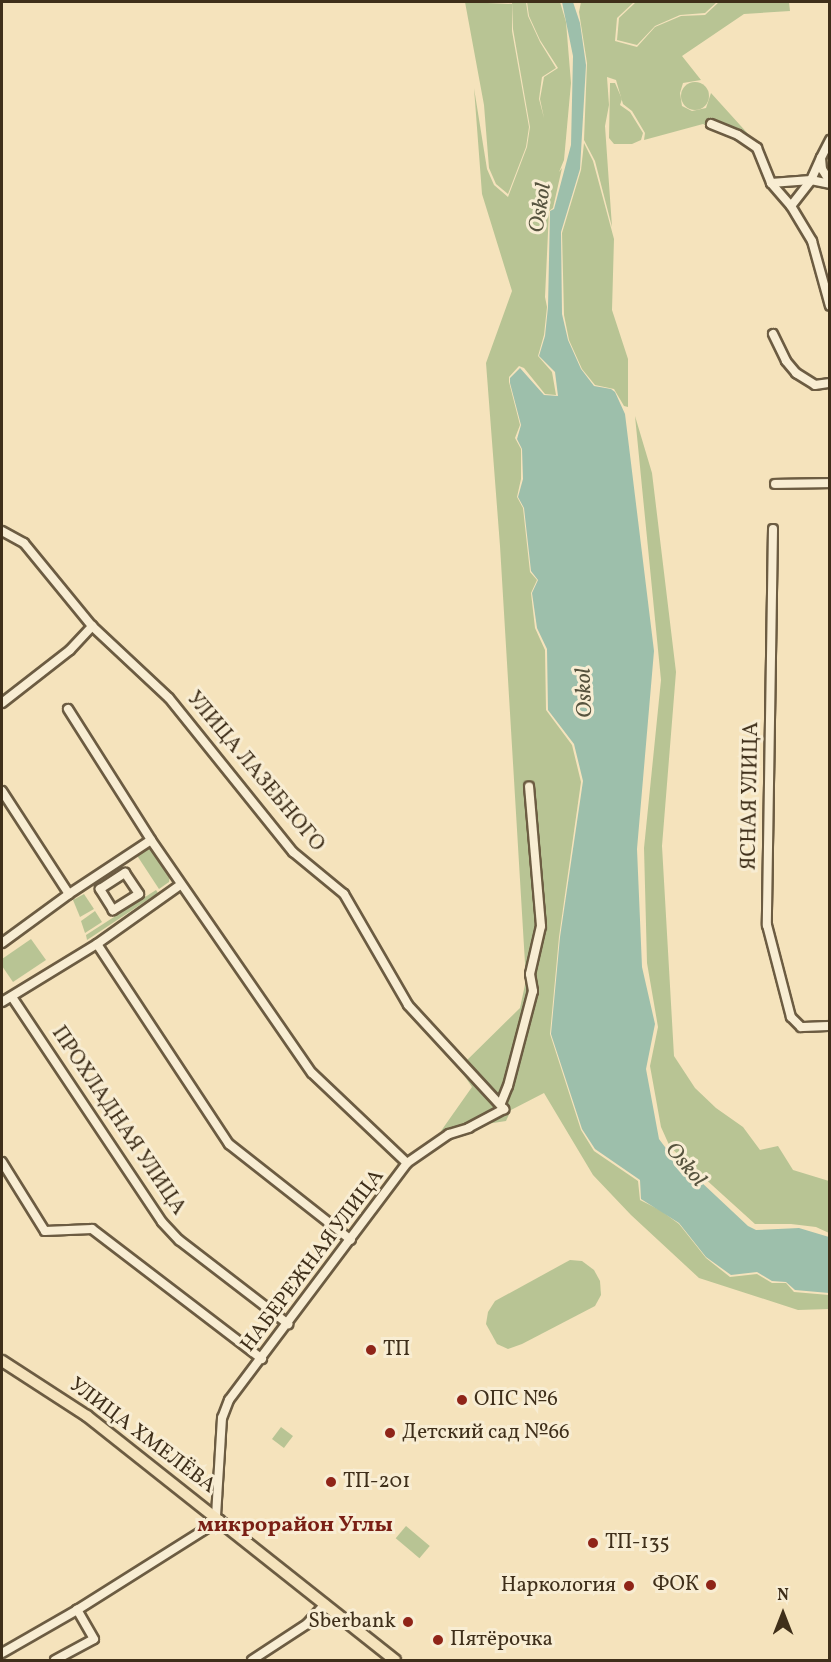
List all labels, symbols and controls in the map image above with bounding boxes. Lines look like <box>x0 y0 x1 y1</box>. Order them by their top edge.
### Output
water label: Oskol <box>524 181 558 235</box>
water label: Oskol <box>571 668 599 718</box>
street label: УЛИЦА ЛАЗЕБНОГО <box>181 687 329 857</box>
street label: ЯСНАЯ УЛИЦА <box>737 722 765 870</box>
street label: ПРОХЛАДНАЯ УЛИЦА <box>45 1022 191 1220</box>
water label: Oskol <box>659 1137 711 1193</box>
street label: НАБЕРЕЖНАЯ УЛИЦА <box>236 1165 390 1357</box>
place label: ТП <box>383 1337 410 1363</box>
marker: ТП <box>364 1343 378 1357</box>
street label: УЛИЦА ХМЕЛЁВА <box>64 1373 220 1499</box>
place label: ОПС №6 <box>474 1387 558 1413</box>
marker: ОПС №6 <box>455 1393 469 1407</box>
place label: Детский сад №66 <box>402 1420 570 1446</box>
marker: Детский сад №66 <box>383 1426 397 1440</box>
place label: ТП-201 <box>343 1469 410 1495</box>
marker: ТП-201 <box>324 1475 338 1489</box>
district label: микрорайон Углы <box>197 1513 393 1539</box>
place label: ТП-135 <box>605 1530 670 1556</box>
marker: ТП-135 <box>586 1536 600 1550</box>
place label: ФОК <box>653 1572 699 1598</box>
place label: Наркология <box>501 1573 616 1599</box>
marker: Наркология <box>620 1577 638 1595</box>
marker: ФОК <box>704 1578 718 1592</box>
north arrow <box>753 1584 813 1644</box>
text: N <box>777 1585 789 1607</box>
place label: Sberbank <box>308 1609 396 1635</box>
marker: Sberbank <box>401 1615 415 1629</box>
place label: Пятёрочка <box>450 1627 553 1653</box>
marker: Пятёрочка <box>431 1633 445 1647</box>

